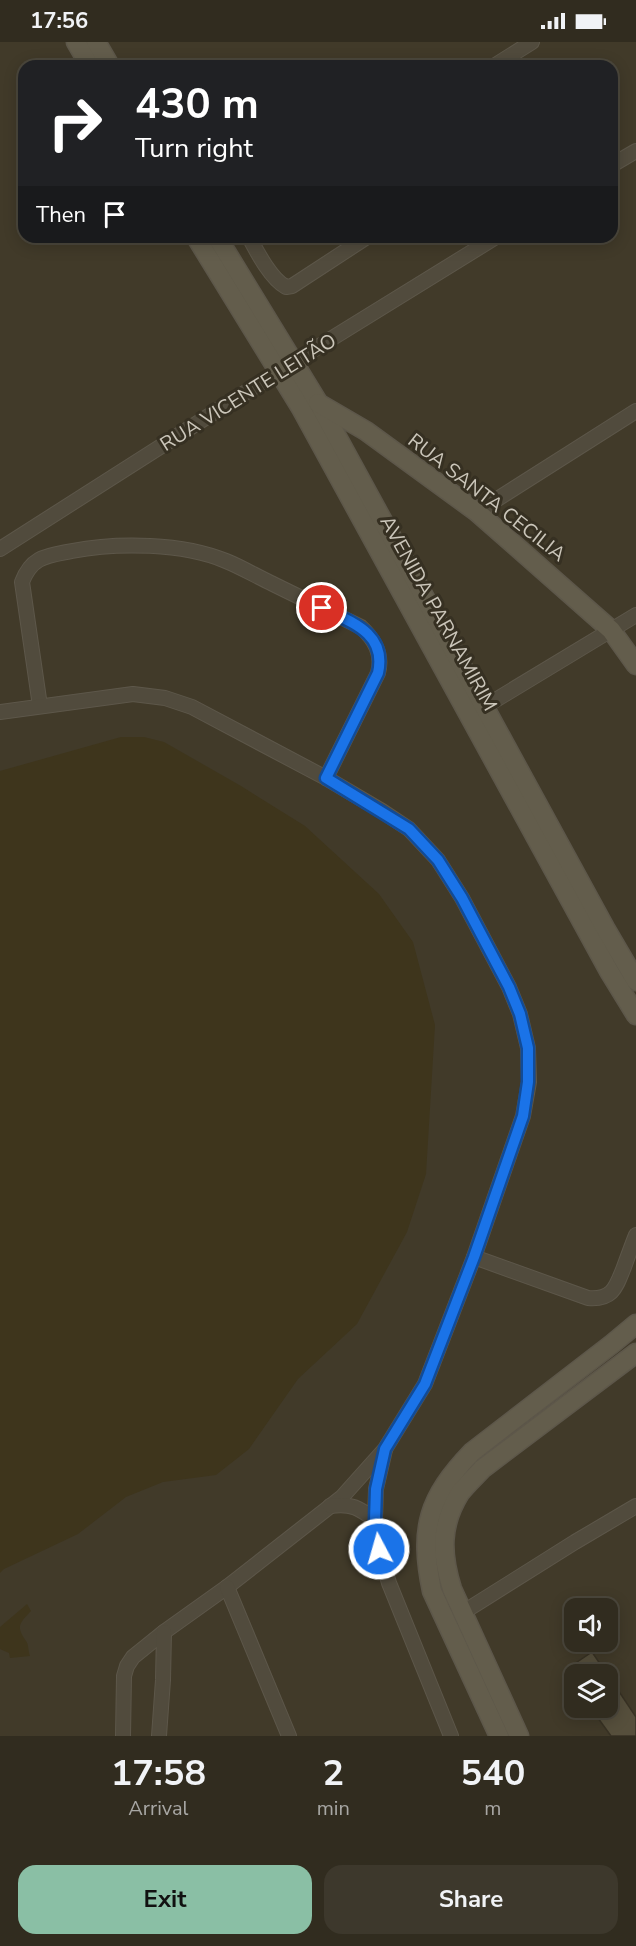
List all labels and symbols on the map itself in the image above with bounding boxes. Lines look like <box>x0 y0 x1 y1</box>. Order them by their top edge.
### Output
street label: RUA VICENTE LEITÃO <box>155 327 342 458</box>
street label: RUA SANTA CECILIA <box>402 427 572 568</box>
street label: AVENIDA PARNAMIRIM <box>374 511 504 716</box>
pin <box>296 582 347 633</box>
position arrow <box>347 1517 411 1581</box>

